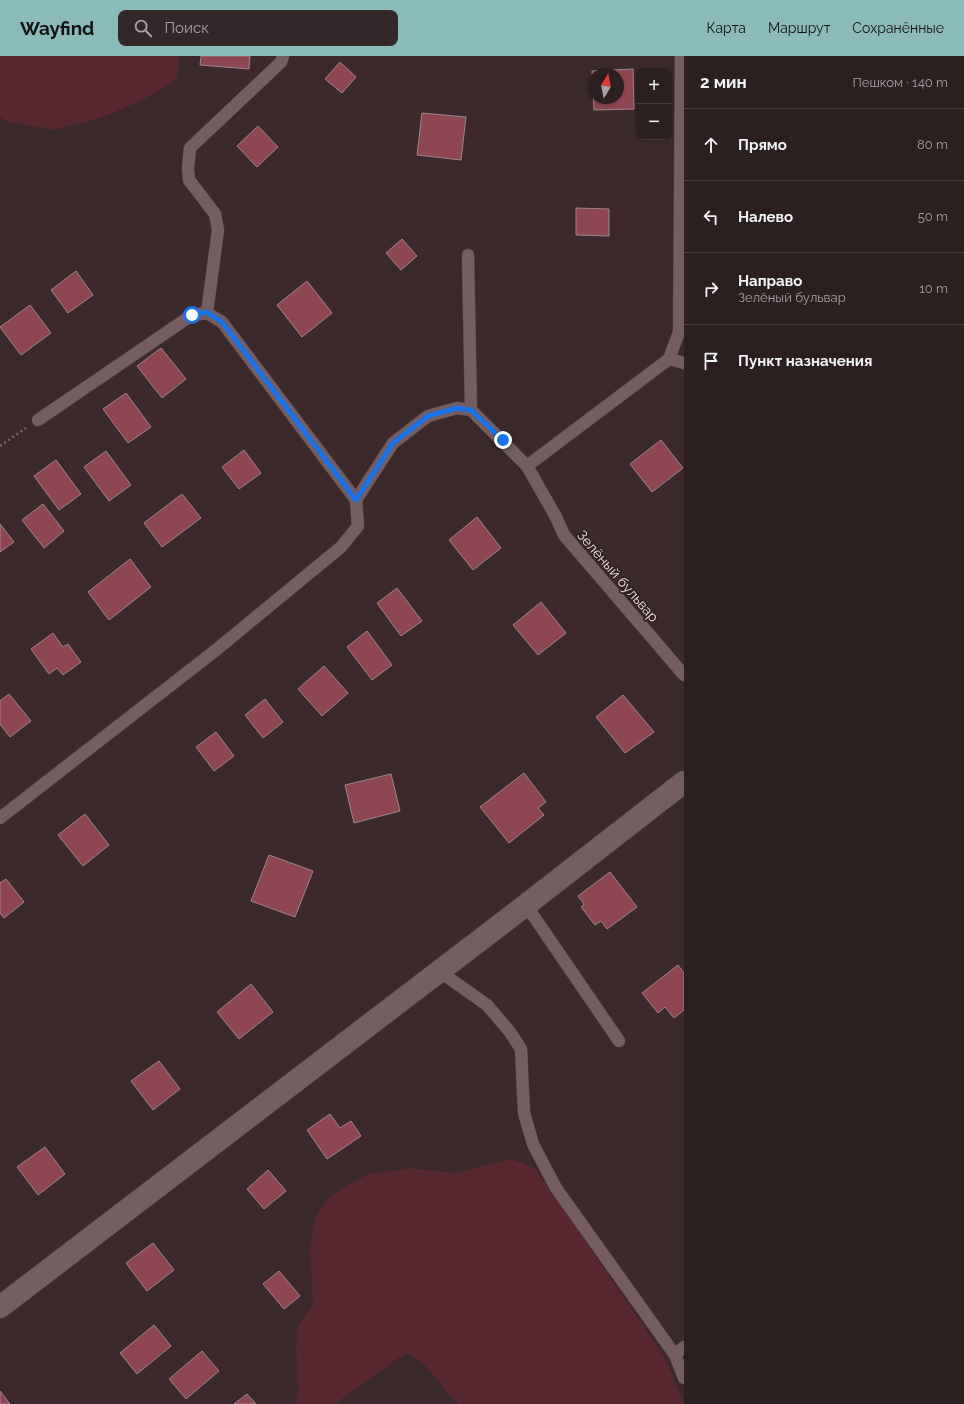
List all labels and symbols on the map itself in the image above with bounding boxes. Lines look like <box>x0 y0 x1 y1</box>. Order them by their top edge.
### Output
north arrow <box>588 68 624 104</box>
route start <box>183 306 201 324</box>
route end <box>494 431 512 449</box>
street label: Зелёный бульвар <box>574 527 662 625</box>

